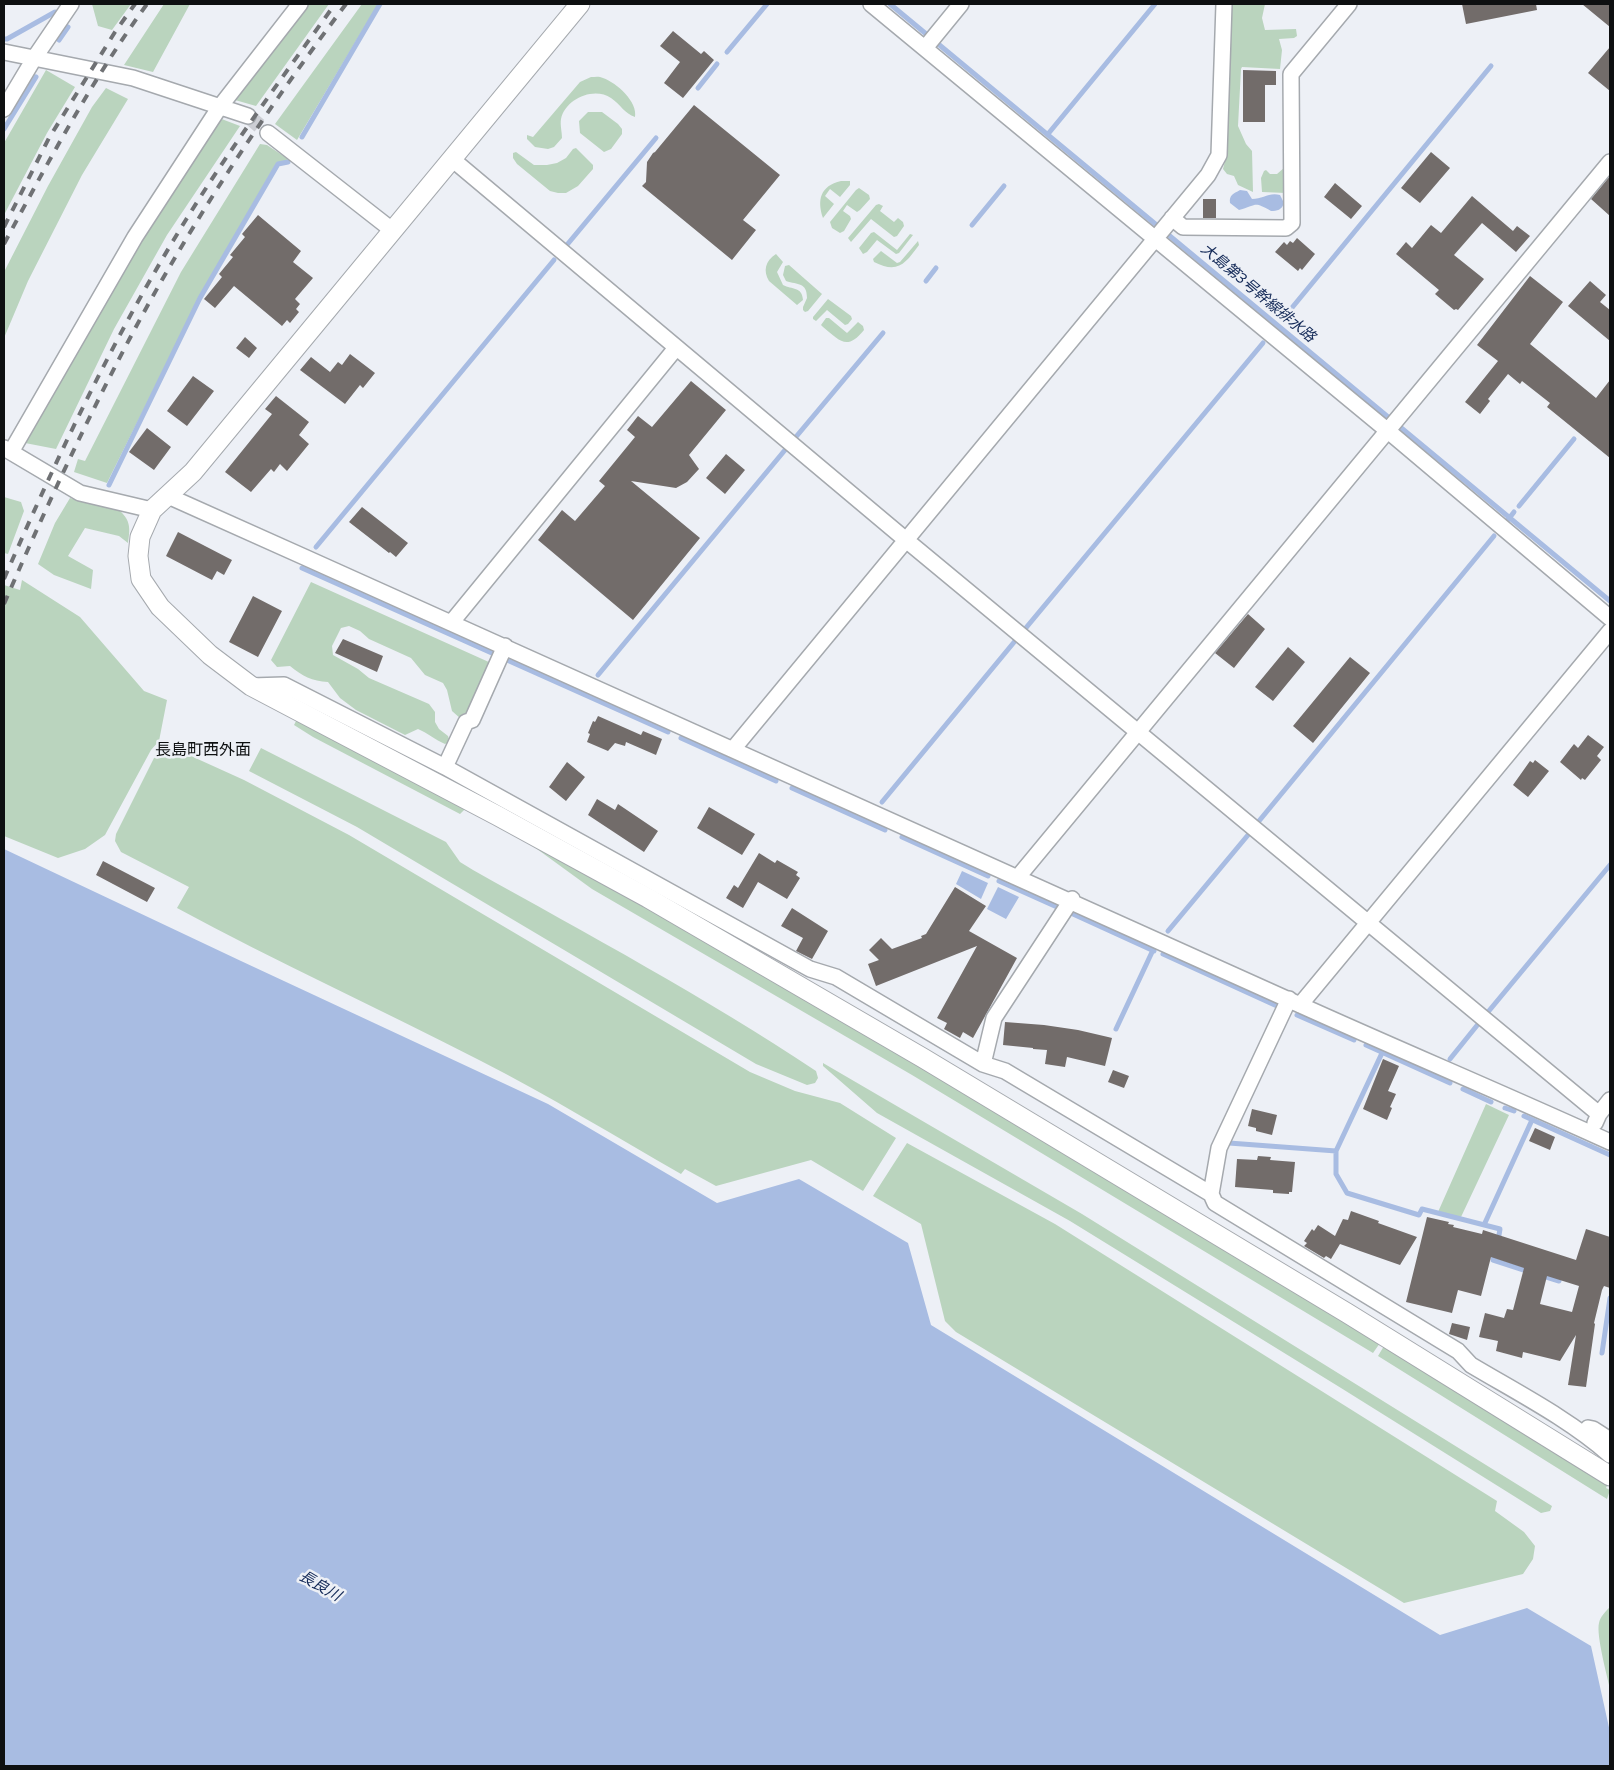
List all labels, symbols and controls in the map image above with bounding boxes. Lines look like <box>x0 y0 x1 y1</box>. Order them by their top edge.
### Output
water label: 大島第3号幹線排水路 <box>1197 240 1319 346</box>
district label: 長島町西外面 <box>155 740 251 760</box>
water label: 長良川 <box>296 1567 344 1605</box>

